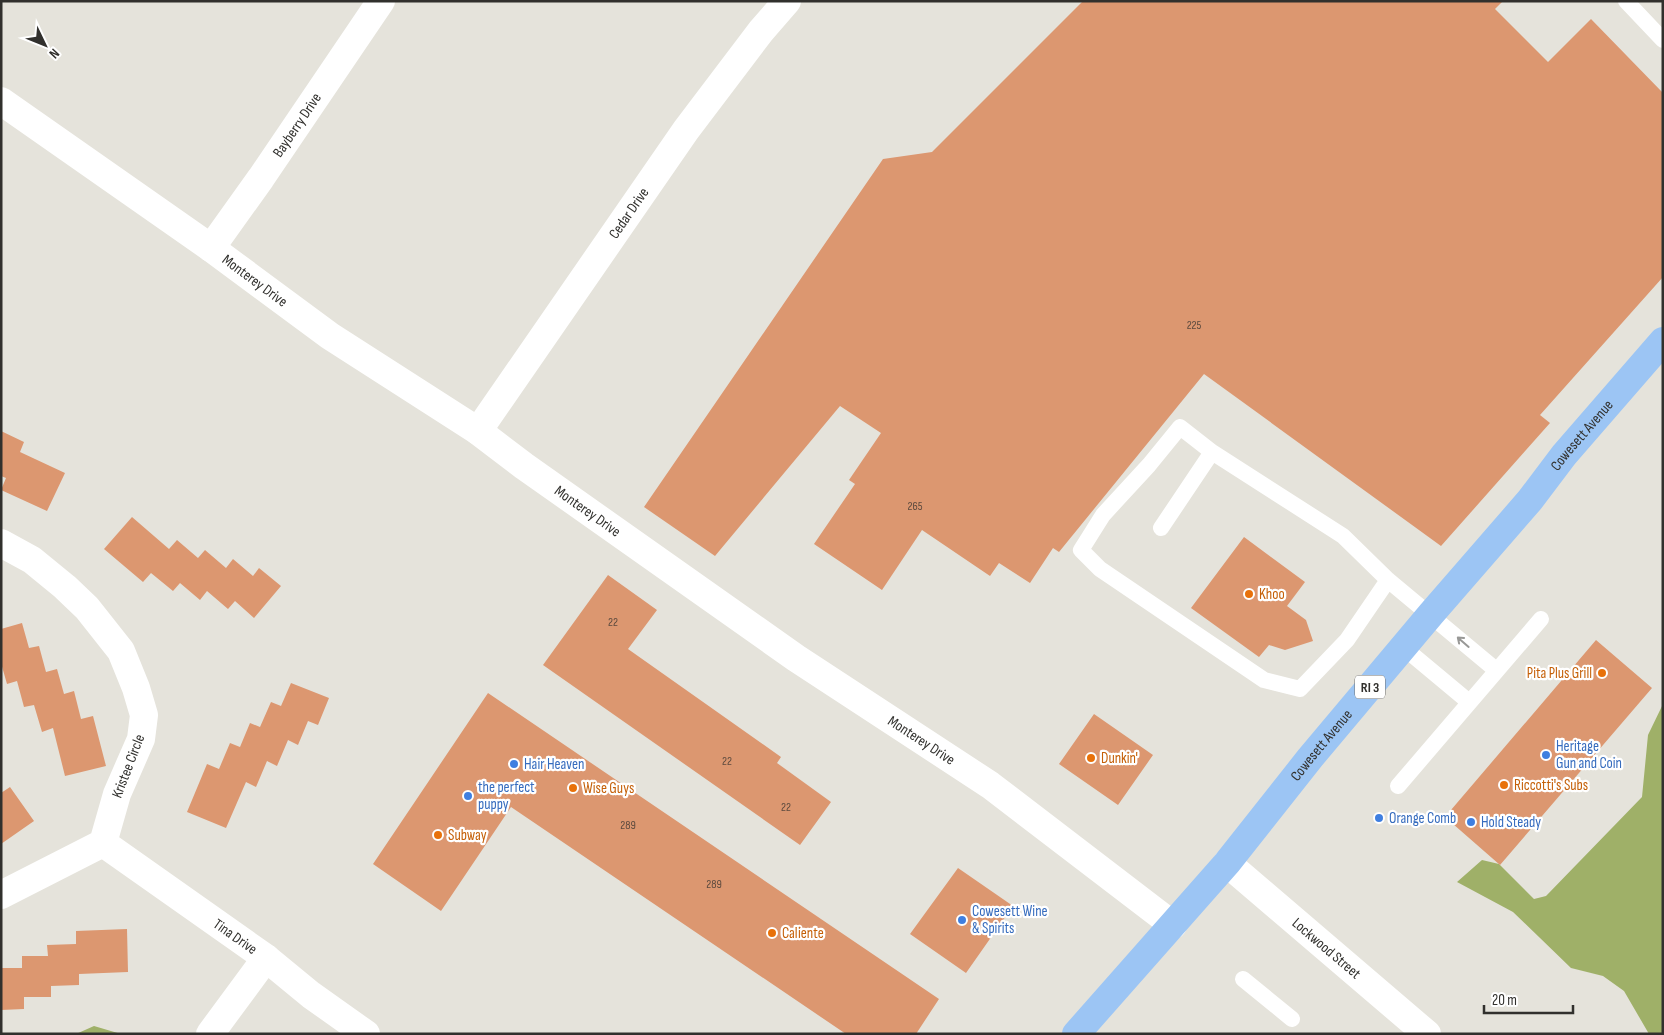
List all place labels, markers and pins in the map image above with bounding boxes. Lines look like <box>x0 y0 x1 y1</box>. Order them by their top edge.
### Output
place label: Khoo <box>1259 585 1285 604</box>
marker: Khoo <box>1243 588 1255 600</box>
place label: Pita Plus Grill <box>1527 664 1592 683</box>
marker: Pita Plus Grill <box>1596 667 1608 679</box>
place label: Heritage Gun and Coin <box>1556 737 1622 773</box>
place label: Dunkin' <box>1101 749 1138 768</box>
marker: Heritage Gun and Coin <box>1540 749 1552 761</box>
marker: Dunkin' <box>1085 752 1097 764</box>
place label: Hair Heaven <box>524 755 584 774</box>
marker: Hair Heaven <box>508 758 520 770</box>
place label: Riccotti's Subs <box>1514 776 1588 795</box>
place label: the perfect puppy <box>478 778 535 814</box>
place label: Wise Guys <box>583 779 634 798</box>
marker: Riccotti's Subs <box>1498 779 1510 791</box>
marker: Wise Guys <box>567 782 579 794</box>
marker: the perfect puppy <box>462 790 474 802</box>
place label: Orange Comb <box>1389 809 1456 828</box>
marker: Orange Comb <box>1373 812 1385 824</box>
place label: Hold Steady <box>1481 813 1541 832</box>
marker: Hold Steady <box>1465 816 1477 828</box>
place label: Subway <box>448 826 487 845</box>
marker: Subway <box>432 829 444 841</box>
place label: Cowesett Wine & Spirits <box>972 902 1048 938</box>
marker: Cowesett Wine & Spirits <box>956 914 968 926</box>
place label: Caliente <box>782 924 824 943</box>
marker: Caliente <box>766 927 778 939</box>

